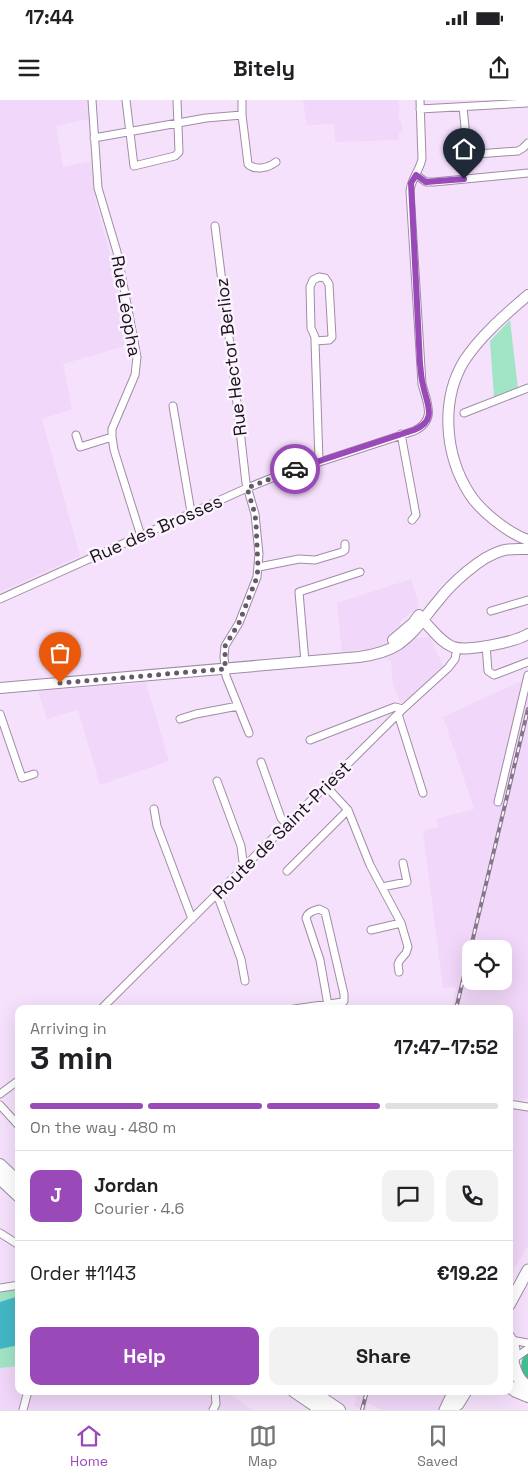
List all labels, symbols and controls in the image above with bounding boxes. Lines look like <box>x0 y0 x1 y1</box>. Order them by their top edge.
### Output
text: 17:44 <box>25 5 74 30</box>
icon: menu <box>15 54 43 82</box>
text: Bitely <box>233 54 295 82</box>
icon: share <box>485 54 513 82</box>
pin <box>443 128 485 179</box>
icon: home <box>450 135 478 163</box>
street label: Rue Léopha <box>106 254 147 358</box>
street label: Rue Hector Berlioz <box>209 277 252 438</box>
courier <box>270 444 320 494</box>
icon: car <box>281 455 309 483</box>
street label: Rue des Brosses <box>86 489 226 568</box>
pin <box>39 632 81 683</box>
icon: bag <box>46 639 74 667</box>
street label: Route de Saint-Priest <box>208 756 356 904</box>
map controls <box>462 940 512 990</box>
button: locate <box>462 940 512 990</box>
text: Arriving in <box>30 1018 107 1039</box>
text: 17:47–17:52 <box>394 1035 498 1060</box>
text: 3 min <box>30 1038 113 1078</box>
text: On the way · 480 m <box>30 1117 176 1138</box>
button: chat <box>382 1170 434 1222</box>
button: phone <box>446 1170 498 1222</box>
text: Jordan <box>94 1173 159 1198</box>
text: J <box>50 1183 62 1208</box>
text: Courier · 4.6 <box>94 1198 184 1219</box>
text: Order #1143 <box>30 1261 136 1286</box>
text: €19.22 <box>437 1261 498 1286</box>
button: Help <box>30 1327 259 1385</box>
button: Share <box>269 1327 498 1385</box>
tab: Home <box>70 1422 108 1470</box>
tab: Map <box>248 1422 277 1470</box>
tab: Saved <box>417 1422 458 1470</box>

